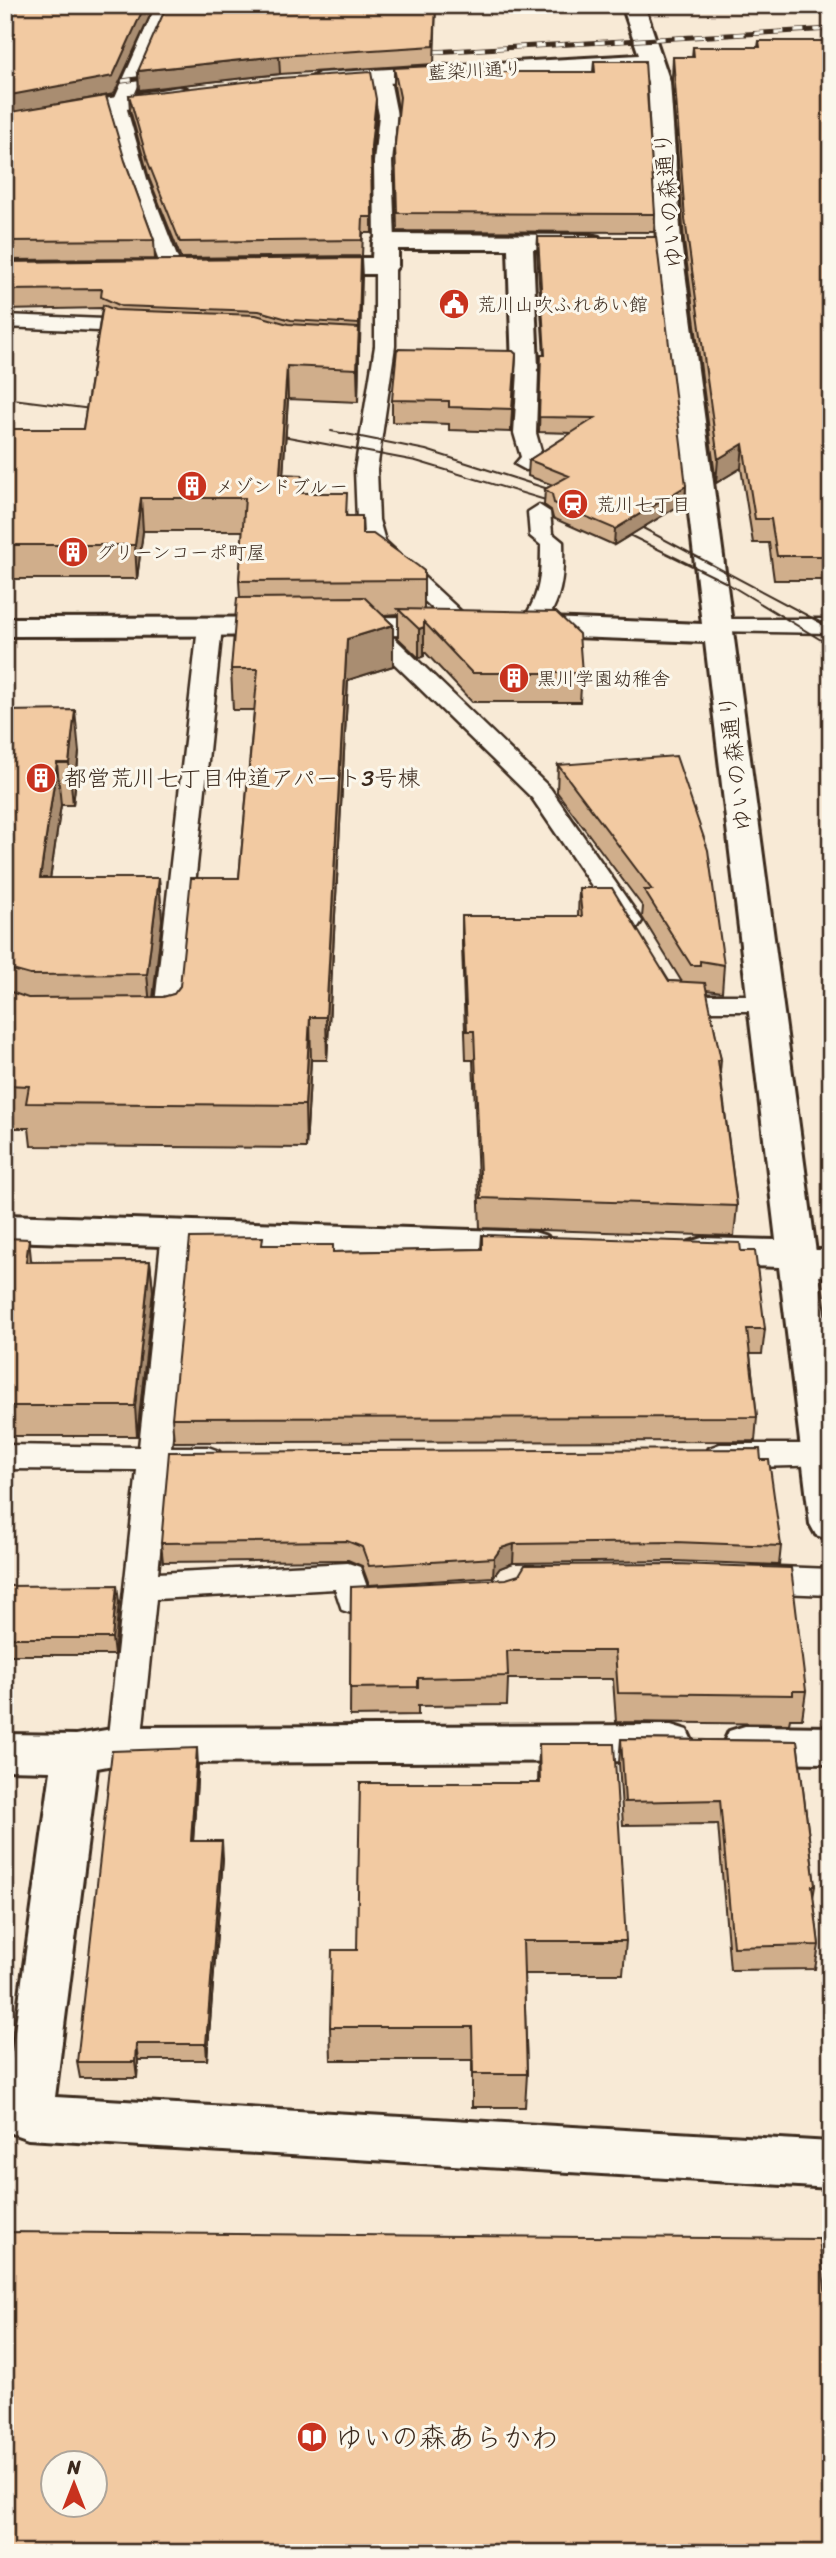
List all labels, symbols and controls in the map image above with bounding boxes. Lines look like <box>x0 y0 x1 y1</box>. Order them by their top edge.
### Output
street label: 藍染川通り <box>427 52 523 89</box>
street label: ゆいの森通り <box>642 129 695 270</box>
public building icon: 荒川山吹ふれあい館 <box>437 287 471 321</box>
place label: 荒川山吹ふれあい館 <box>477 288 648 321</box>
building icon: メゾンドブルー <box>175 469 209 503</box>
place label: メゾンドブルー <box>215 470 348 503</box>
station icon: 荒川七丁目 <box>556 487 590 521</box>
place label: 荒川七丁目 <box>596 488 691 521</box>
building icon: グリーンコーポ町屋 <box>56 535 90 569</box>
place label: グリーンコーポ町屋 <box>96 536 266 569</box>
building icon: 黒川学園幼稚舎 <box>497 661 531 695</box>
place label: 黒川学園幼稚舎 <box>537 662 670 695</box>
street label: ゆいの森通り <box>707 692 764 834</box>
place label: 都営荒川七丁目仲道アパート3号棟 <box>64 758 420 799</box>
building icon: 都営荒川七丁目仲道アパート3号棟 <box>24 761 58 795</box>
place label: ゆいの森あらかわ <box>335 2413 559 2462</box>
library icon: ゆいの森あらかわ <box>295 2420 329 2454</box>
north arrow <box>38 2450 108 2520</box>
text: N <box>66 2451 81 2484</box>

